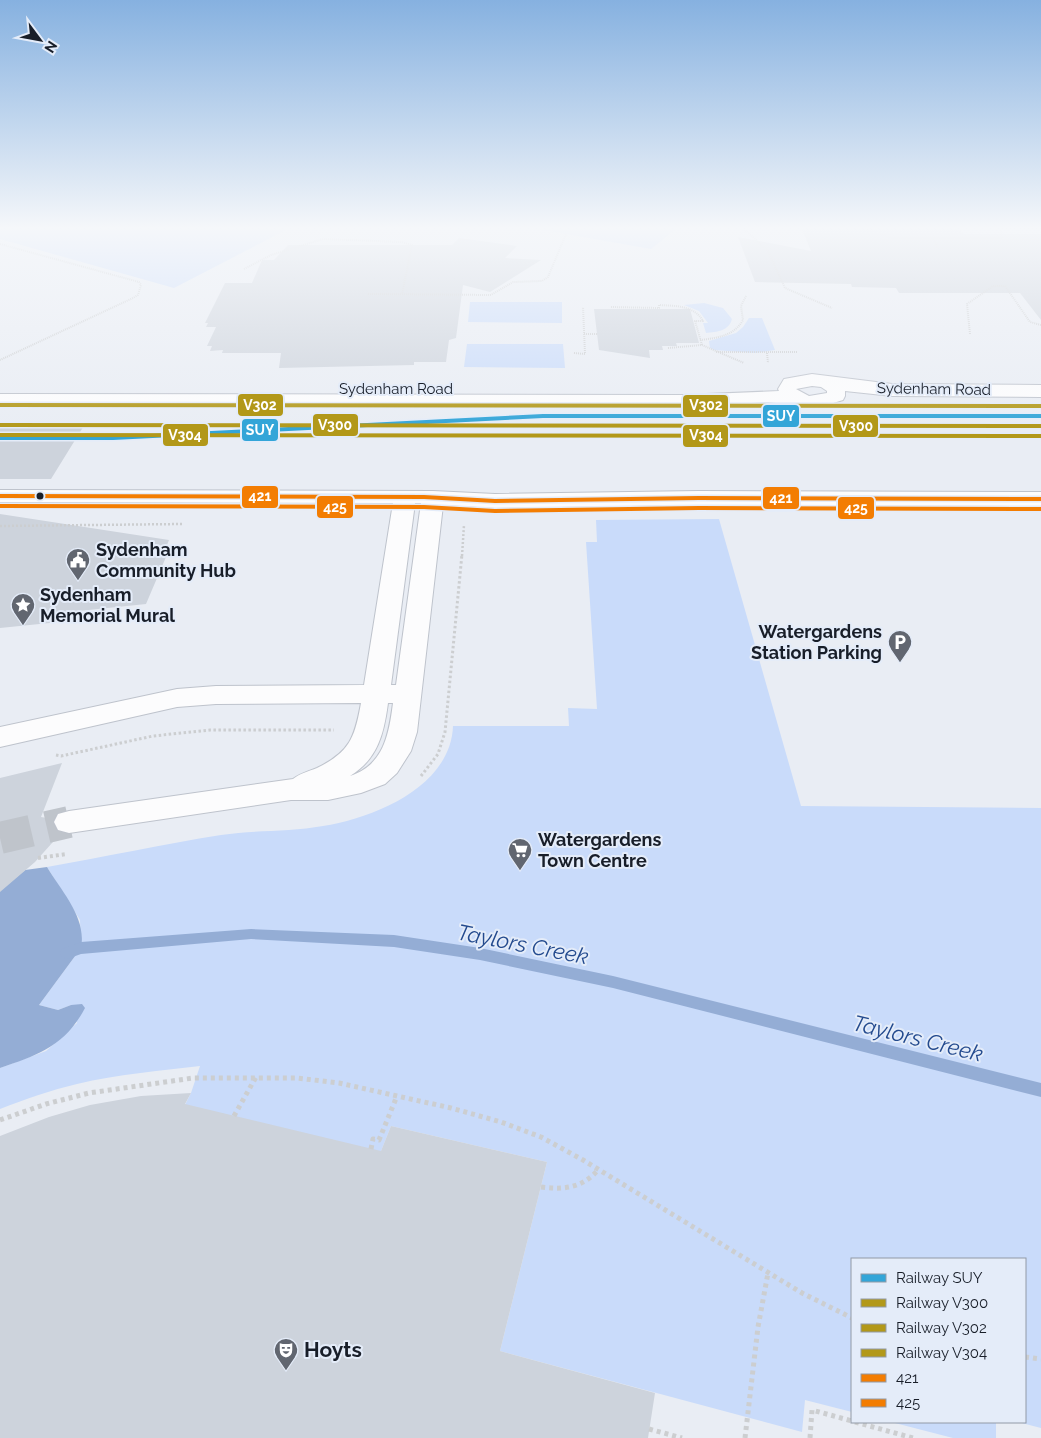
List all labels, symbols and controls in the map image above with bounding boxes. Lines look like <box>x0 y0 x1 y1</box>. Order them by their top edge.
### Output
north arrow <box>15 15 65 65</box>
text: N <box>41 38 61 56</box>
street label: Sydenham Road <box>877 379 991 399</box>
street label: Sydenham Road <box>339 380 453 398</box>
line badge: V302 <box>237 393 284 417</box>
line badge: V302 <box>682 394 729 418</box>
text: V302 <box>243 397 277 413</box>
text: V302 <box>689 397 723 413</box>
line badge: SUY <box>762 404 800 428</box>
text: SUY <box>767 408 796 424</box>
line badge: V300 <box>312 413 359 437</box>
line badge: V300 <box>832 414 879 438</box>
text: V300 <box>318 417 352 433</box>
line badge: SUY <box>241 418 279 442</box>
text: V300 <box>839 418 873 434</box>
text: SUY <box>246 422 275 438</box>
line badge: V304 <box>162 423 209 447</box>
line badge: V304 <box>682 424 729 448</box>
text: V304 <box>168 427 202 443</box>
text: V304 <box>689 427 723 443</box>
line badge: 421 <box>241 485 279 509</box>
line badge: 421 <box>762 486 800 510</box>
text: 421 <box>249 488 271 504</box>
text: 421 <box>770 490 792 506</box>
unlabelled marker <box>35 491 45 501</box>
line badge: 425 <box>316 495 354 519</box>
line badge: 425 <box>837 496 875 520</box>
text: 425 <box>323 499 347 515</box>
text: 425 <box>844 500 868 516</box>
place label: Sydenham Community Hub <box>96 539 236 581</box>
public building icon: Sydenham Community Hub <box>65 547 91 581</box>
place label: Sydenham Memorial Mural <box>40 584 175 626</box>
place icon: Sydenham Memorial Mural <box>10 592 36 626</box>
place label: Watergardens Station Parking <box>751 621 882 663</box>
parking icon: Watergardens Station Parking <box>887 629 913 663</box>
place label: Watergardens Town Centre <box>538 829 661 871</box>
supermarket icon: Watergardens Town Centre <box>507 837 533 871</box>
water label: Taylors Creek <box>455 919 591 969</box>
water label: Taylors Creek <box>850 1009 986 1067</box>
legend <box>851 1258 1026 1423</box>
text: Railway SUY <box>896 1269 983 1287</box>
text: Railway V300 <box>896 1294 988 1312</box>
text: Railway V302 <box>896 1319 987 1337</box>
theatre icon: Hoyts <box>273 1337 299 1371</box>
place label: Hoyts <box>304 1337 362 1362</box>
text: Railway V304 <box>896 1344 987 1362</box>
text: 421 <box>896 1369 919 1387</box>
text: 425 <box>896 1394 920 1412</box>

